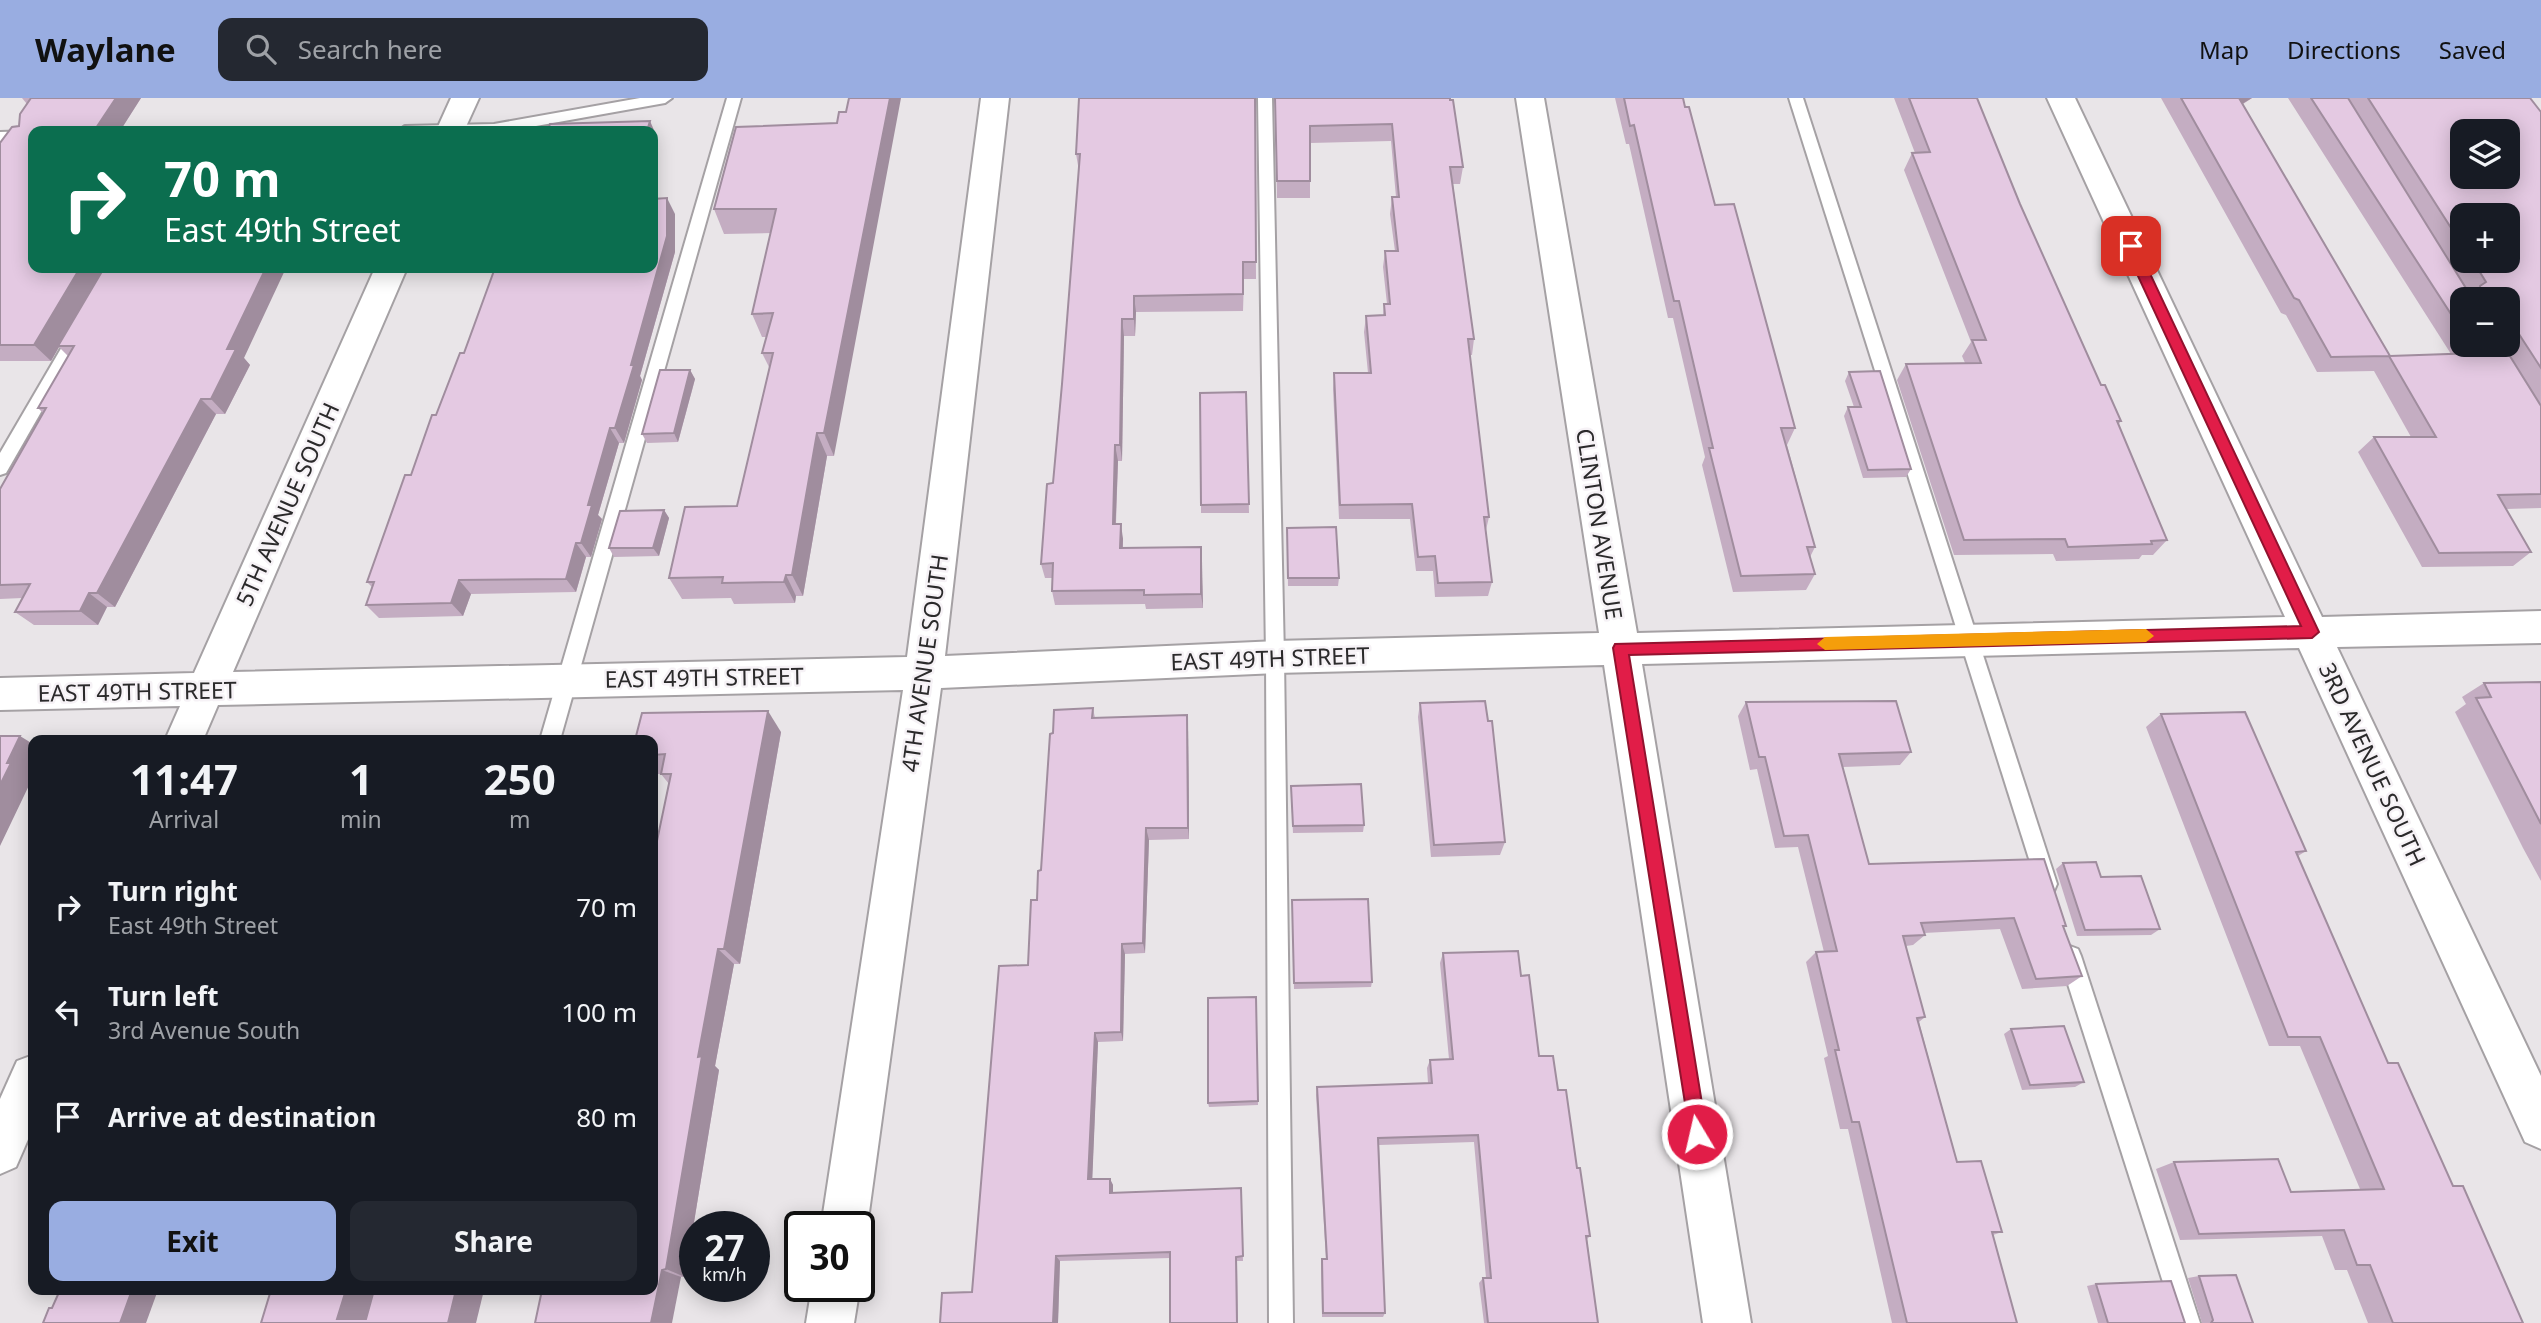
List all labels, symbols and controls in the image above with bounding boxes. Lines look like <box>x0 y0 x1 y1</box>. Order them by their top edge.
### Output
search box <box>218 18 708 81</box>
text: Waylane <box>35 27 176 72</box>
icon: search <box>242 30 280 68</box>
text: Search here <box>298 31 442 67</box>
text: Map <box>2199 33 2249 66</box>
text: Directions <box>2287 33 2401 66</box>
text: Saved <box>2439 33 2506 66</box>
map controls <box>2450 119 2520 357</box>
button: layers <box>2450 119 2520 189</box>
text: 70 m <box>164 145 281 211</box>
icon: right <box>49 154 140 245</box>
button: + <box>2450 203 2520 273</box>
text: East 49th Street <box>164 208 401 251</box>
pin <box>2101 216 2161 276</box>
icon: arrive <box>2112 227 2150 265</box>
button: − <box>2450 287 2520 357</box>
street label: 5TH AVENUE SOUTH <box>228 397 346 611</box>
street label: CLINTON AVENUE <box>1569 426 1631 622</box>
street label: 4TH AVENUE SOUTH <box>893 552 955 774</box>
street label: EAST 49TH STREET <box>1170 639 1370 677</box>
street label: 3RD AVENUE SOUTH <box>2312 657 2434 871</box>
street label: EAST 49TH STREET <box>604 659 804 695</box>
street label: EAST 49TH STREET <box>37 673 237 709</box>
text: 11:47 <box>130 750 238 807</box>
text: 1 <box>349 750 373 807</box>
text: 250 <box>484 750 556 807</box>
text: Arrival <box>149 803 219 835</box>
text: min <box>340 803 382 835</box>
text: m <box>509 803 531 835</box>
text: Turn right <box>108 873 238 909</box>
icon: right <box>49 888 87 926</box>
text: 70 m <box>576 889 637 925</box>
text: East 49th Street <box>108 909 278 941</box>
text: Turn left <box>108 978 219 1014</box>
icon: left <box>49 993 87 1031</box>
text: 100 m <box>561 994 637 1030</box>
text: 3rd Avenue South <box>108 1014 300 1046</box>
position arrow <box>1660 1097 1734 1171</box>
icon: arrive <box>49 1098 87 1136</box>
text: Arrive at destination <box>108 1099 377 1135</box>
text: 80 m <box>576 1099 637 1135</box>
button: Exit <box>49 1201 336 1281</box>
button: Share <box>350 1201 637 1281</box>
speed limit sign: 30 <box>784 1211 875 1302</box>
text: 27 <box>704 1224 745 1271</box>
text: km/h <box>702 1262 747 1286</box>

